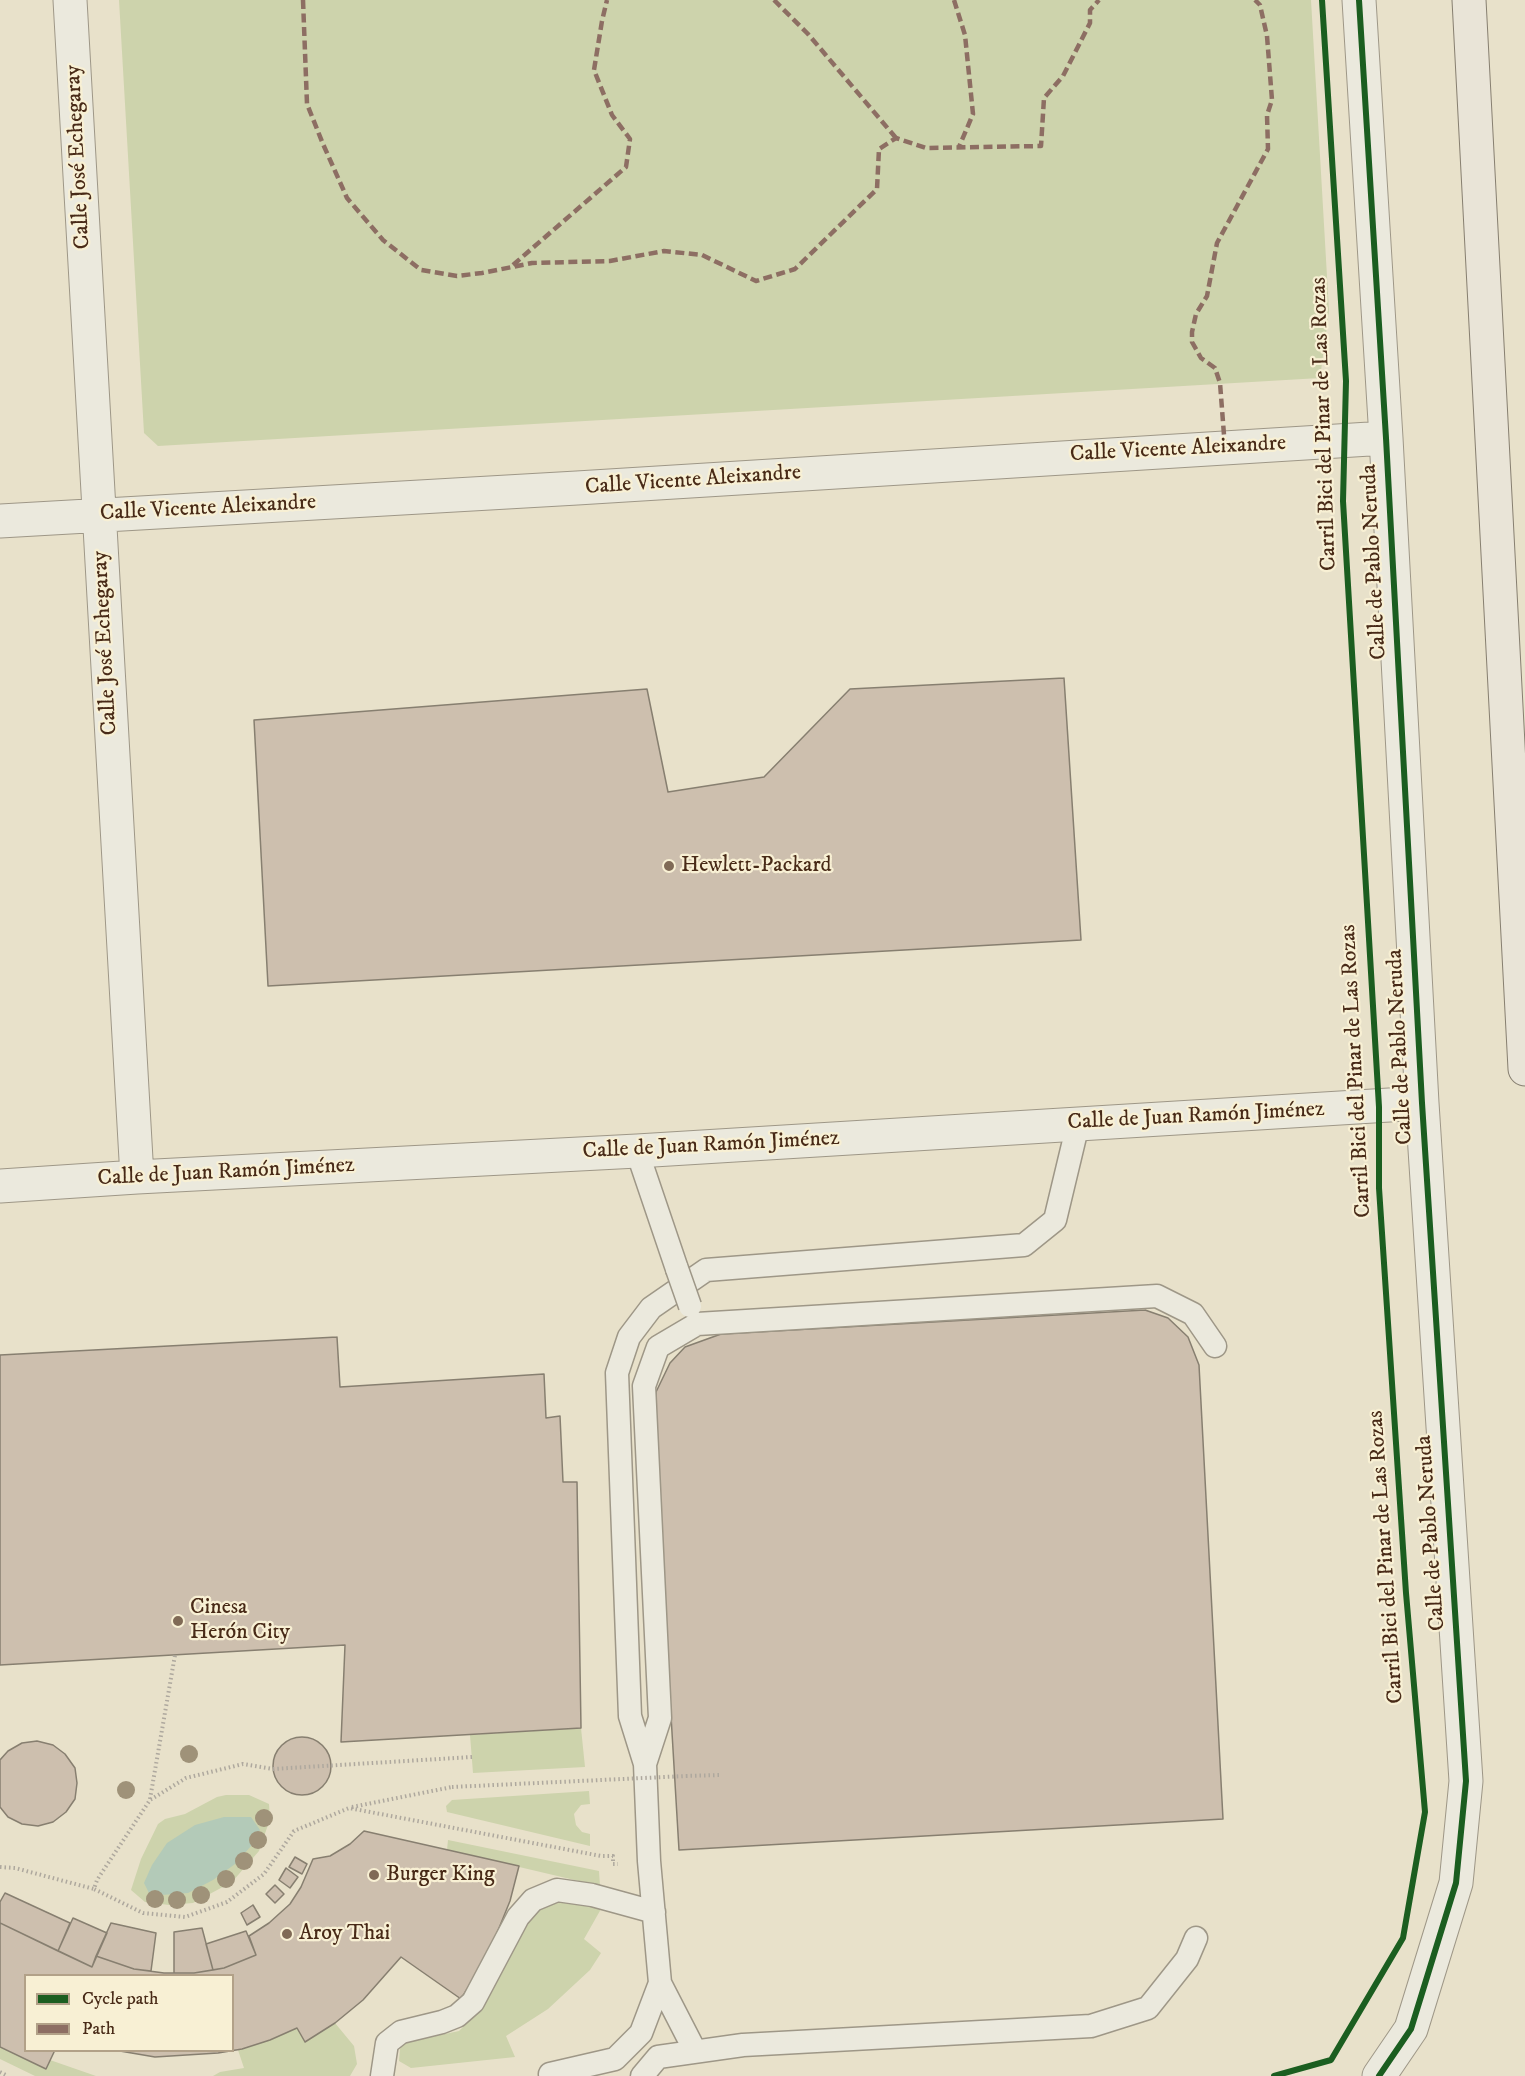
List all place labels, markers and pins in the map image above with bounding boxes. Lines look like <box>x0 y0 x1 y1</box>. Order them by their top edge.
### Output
place label: Hewlett-Packard <box>681 853 831 879</box>
marker: Hewlett-Packard <box>662 859 676 873</box>
place label: Cinesa Herón City <box>190 1595 290 1646</box>
marker: Cinesa Herón City <box>171 1614 185 1628</box>
place label: Burger King <box>386 1862 495 1888</box>
marker: Burger King <box>367 1868 381 1882</box>
place label: Aroy Thai <box>299 1921 390 1947</box>
marker: Aroy Thai <box>280 1927 294 1941</box>

